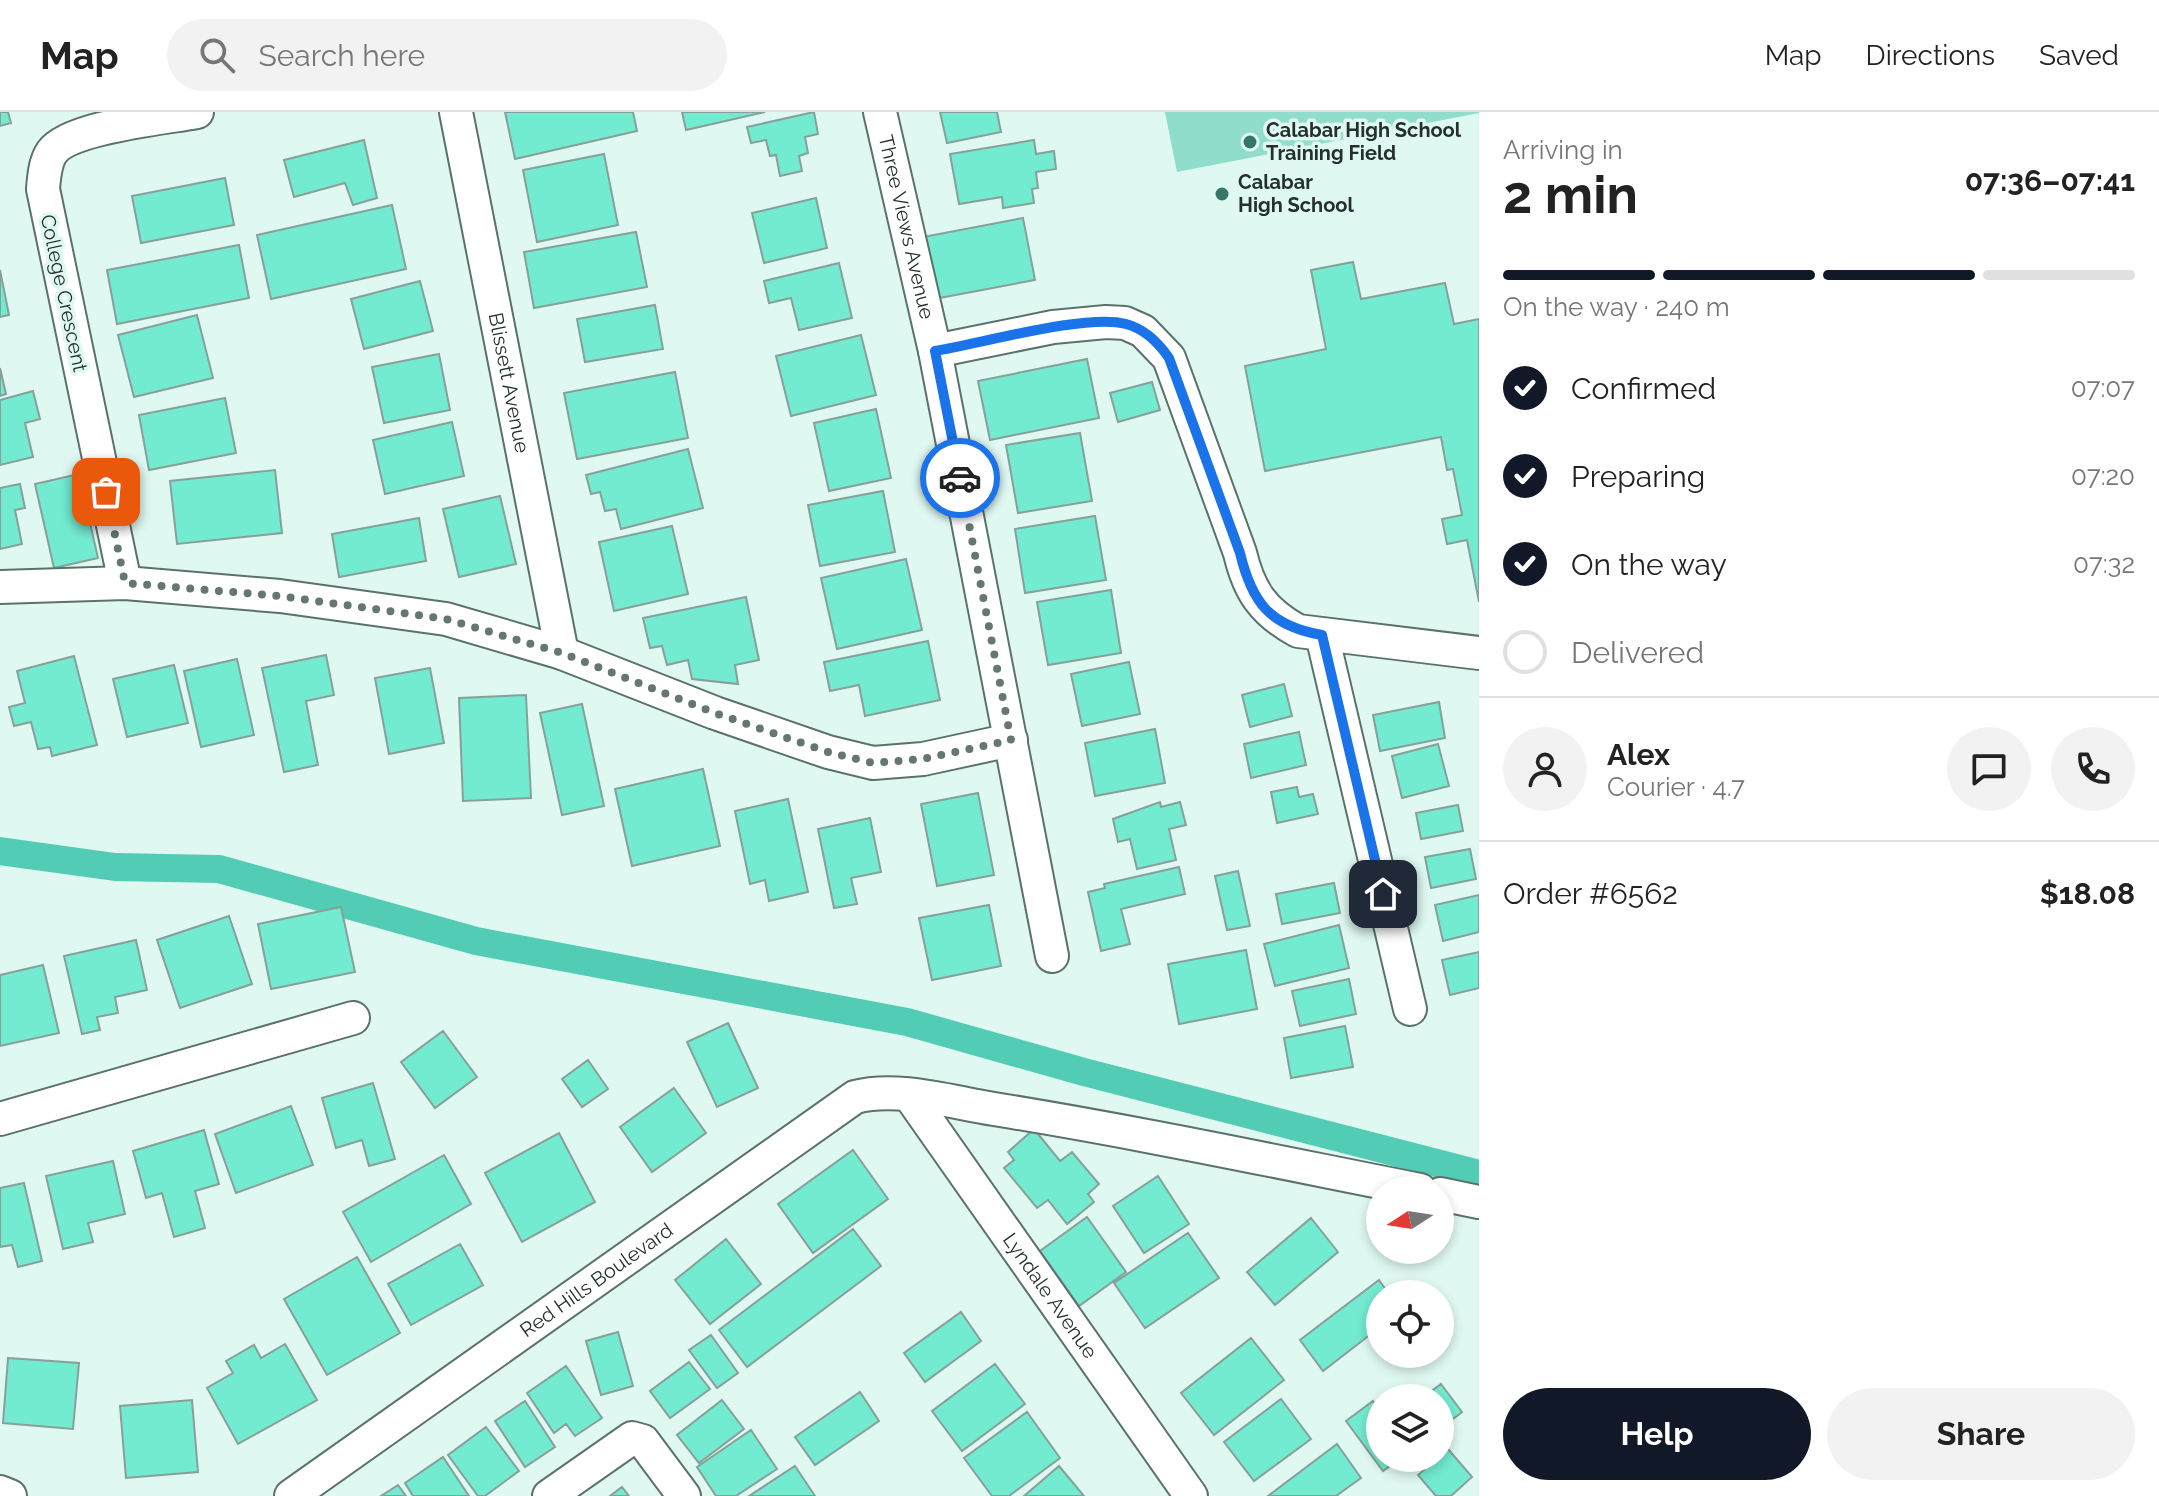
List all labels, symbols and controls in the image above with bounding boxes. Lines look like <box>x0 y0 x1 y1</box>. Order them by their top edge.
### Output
search box <box>167 19 727 91</box>
text: Map <box>40 33 119 78</box>
icon: search <box>195 33 239 77</box>
text: Search here <box>259 38 425 73</box>
text: Map <box>1765 39 1822 72</box>
text: Directions <box>1866 39 1995 72</box>
text: Saved <box>2039 39 2119 72</box>
place label: Calabar High School Training Field <box>1266 118 1462 165</box>
street label: Three Views Avenue <box>874 133 939 322</box>
marker: Calabar High School Training Field <box>1241 133 1259 151</box>
text: Arriving in <box>1503 135 1623 165</box>
text: 07:36–07:41 <box>1965 163 2135 198</box>
text: 2 min <box>1503 164 1638 225</box>
place label: Calabar High School <box>1238 170 1354 217</box>
marker: Calabar High School <box>1213 185 1231 203</box>
street label: College Crescent <box>36 212 92 374</box>
text: On the way · 240 m <box>1503 292 1730 322</box>
street label: Blissett Avenue <box>484 311 535 455</box>
icon: check <box>1503 366 1547 410</box>
text: Confirmed <box>1571 371 1716 406</box>
text: 07:07 <box>2071 373 2135 403</box>
courier <box>920 438 1000 518</box>
icon: check <box>1503 454 1547 498</box>
icon: car <box>938 456 982 500</box>
pin <box>72 458 140 526</box>
text: Preparing <box>1571 459 1705 494</box>
text: 07:20 <box>2071 461 2135 491</box>
icon: bag <box>84 470 128 514</box>
icon: check <box>1503 542 1547 586</box>
text: On the way <box>1571 547 1727 582</box>
text: 07:32 <box>2073 549 2135 579</box>
text: Delivered <box>1571 635 1704 670</box>
button: person <box>1503 727 1587 811</box>
button: chat <box>1947 727 2031 811</box>
button: phone <box>2051 727 2135 811</box>
text: Alex <box>1607 737 1670 772</box>
text: Courier · 4.7 <box>1607 772 1745 802</box>
pin <box>1349 860 1417 928</box>
icon: home <box>1361 872 1405 916</box>
text: Order #6562 <box>1503 876 1678 911</box>
text: $18.08 <box>2040 876 2135 911</box>
north arrow <box>1366 1176 1454 1264</box>
map controls <box>1366 1176 1454 1472</box>
street label: Red Hills Boulevard <box>515 1218 677 1342</box>
street label: Lyndale Avenue <box>998 1228 1103 1363</box>
button: locate <box>1366 1280 1454 1368</box>
button: layers <box>1366 1384 1454 1472</box>
button: Help <box>1503 1388 1811 1480</box>
button: Share <box>1827 1388 2135 1480</box>

